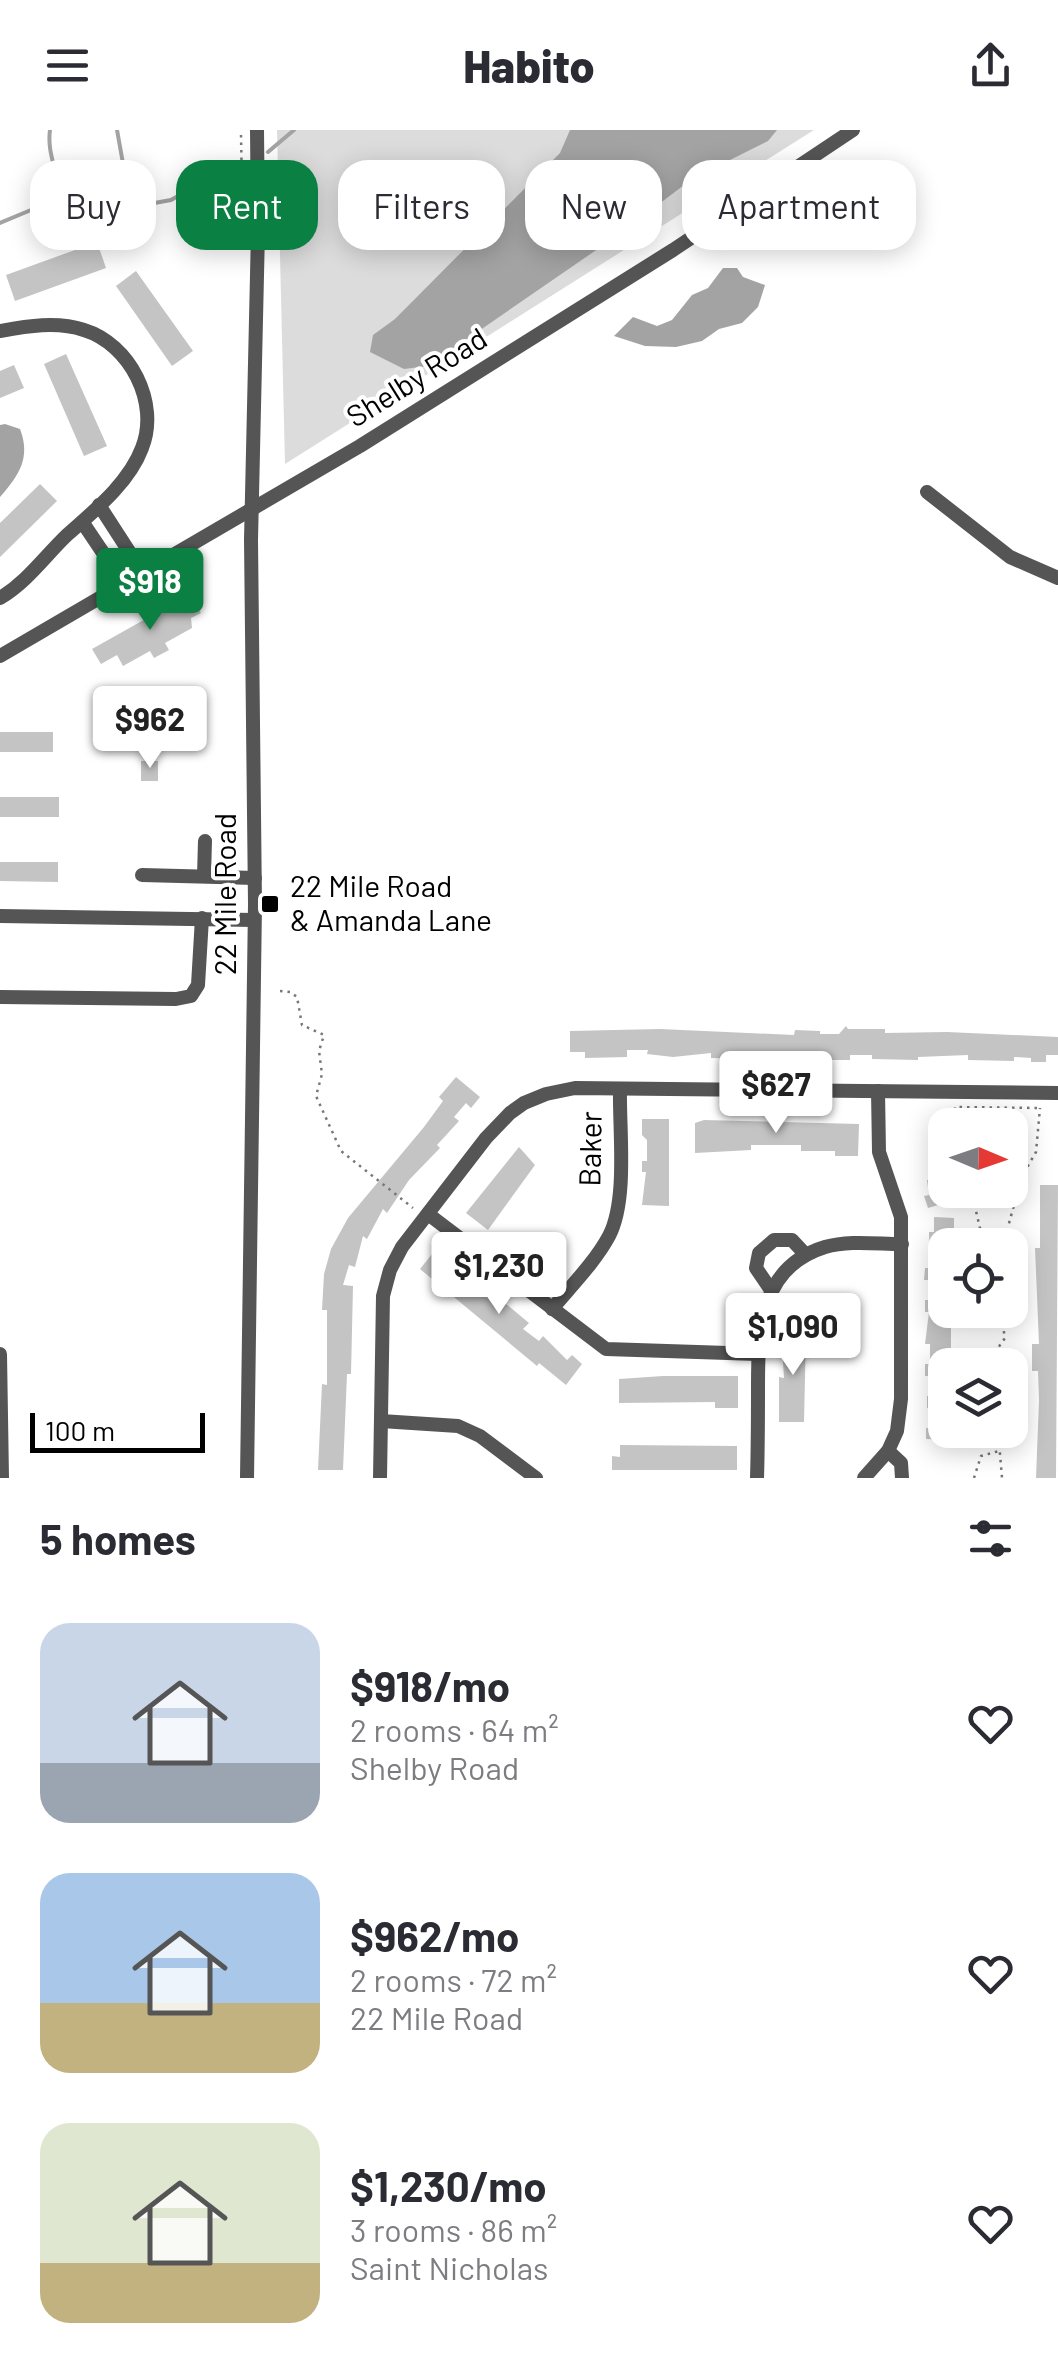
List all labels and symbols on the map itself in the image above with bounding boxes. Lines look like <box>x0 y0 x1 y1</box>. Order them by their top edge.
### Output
street label: Shelby Road <box>339 319 493 434</box>
pin: $918 <box>91 548 209 633</box>
pin: $962 <box>91 686 209 771</box>
street label: 22 Mile Road <box>206 813 242 975</box>
place label: 22 Mile Road & Amanda Lane <box>290 867 492 937</box>
marker: 22 Mile Road & Amanda Lane <box>259 893 281 915</box>
pin: $627 <box>717 1051 835 1136</box>
north arrow <box>928 1108 1028 1208</box>
street label: Baker <box>570 1111 608 1187</box>
pin: $1,230 <box>418 1232 580 1317</box>
pin: $1,090 <box>712 1293 874 1378</box>
scale bar <box>30 1408 205 1452</box>

